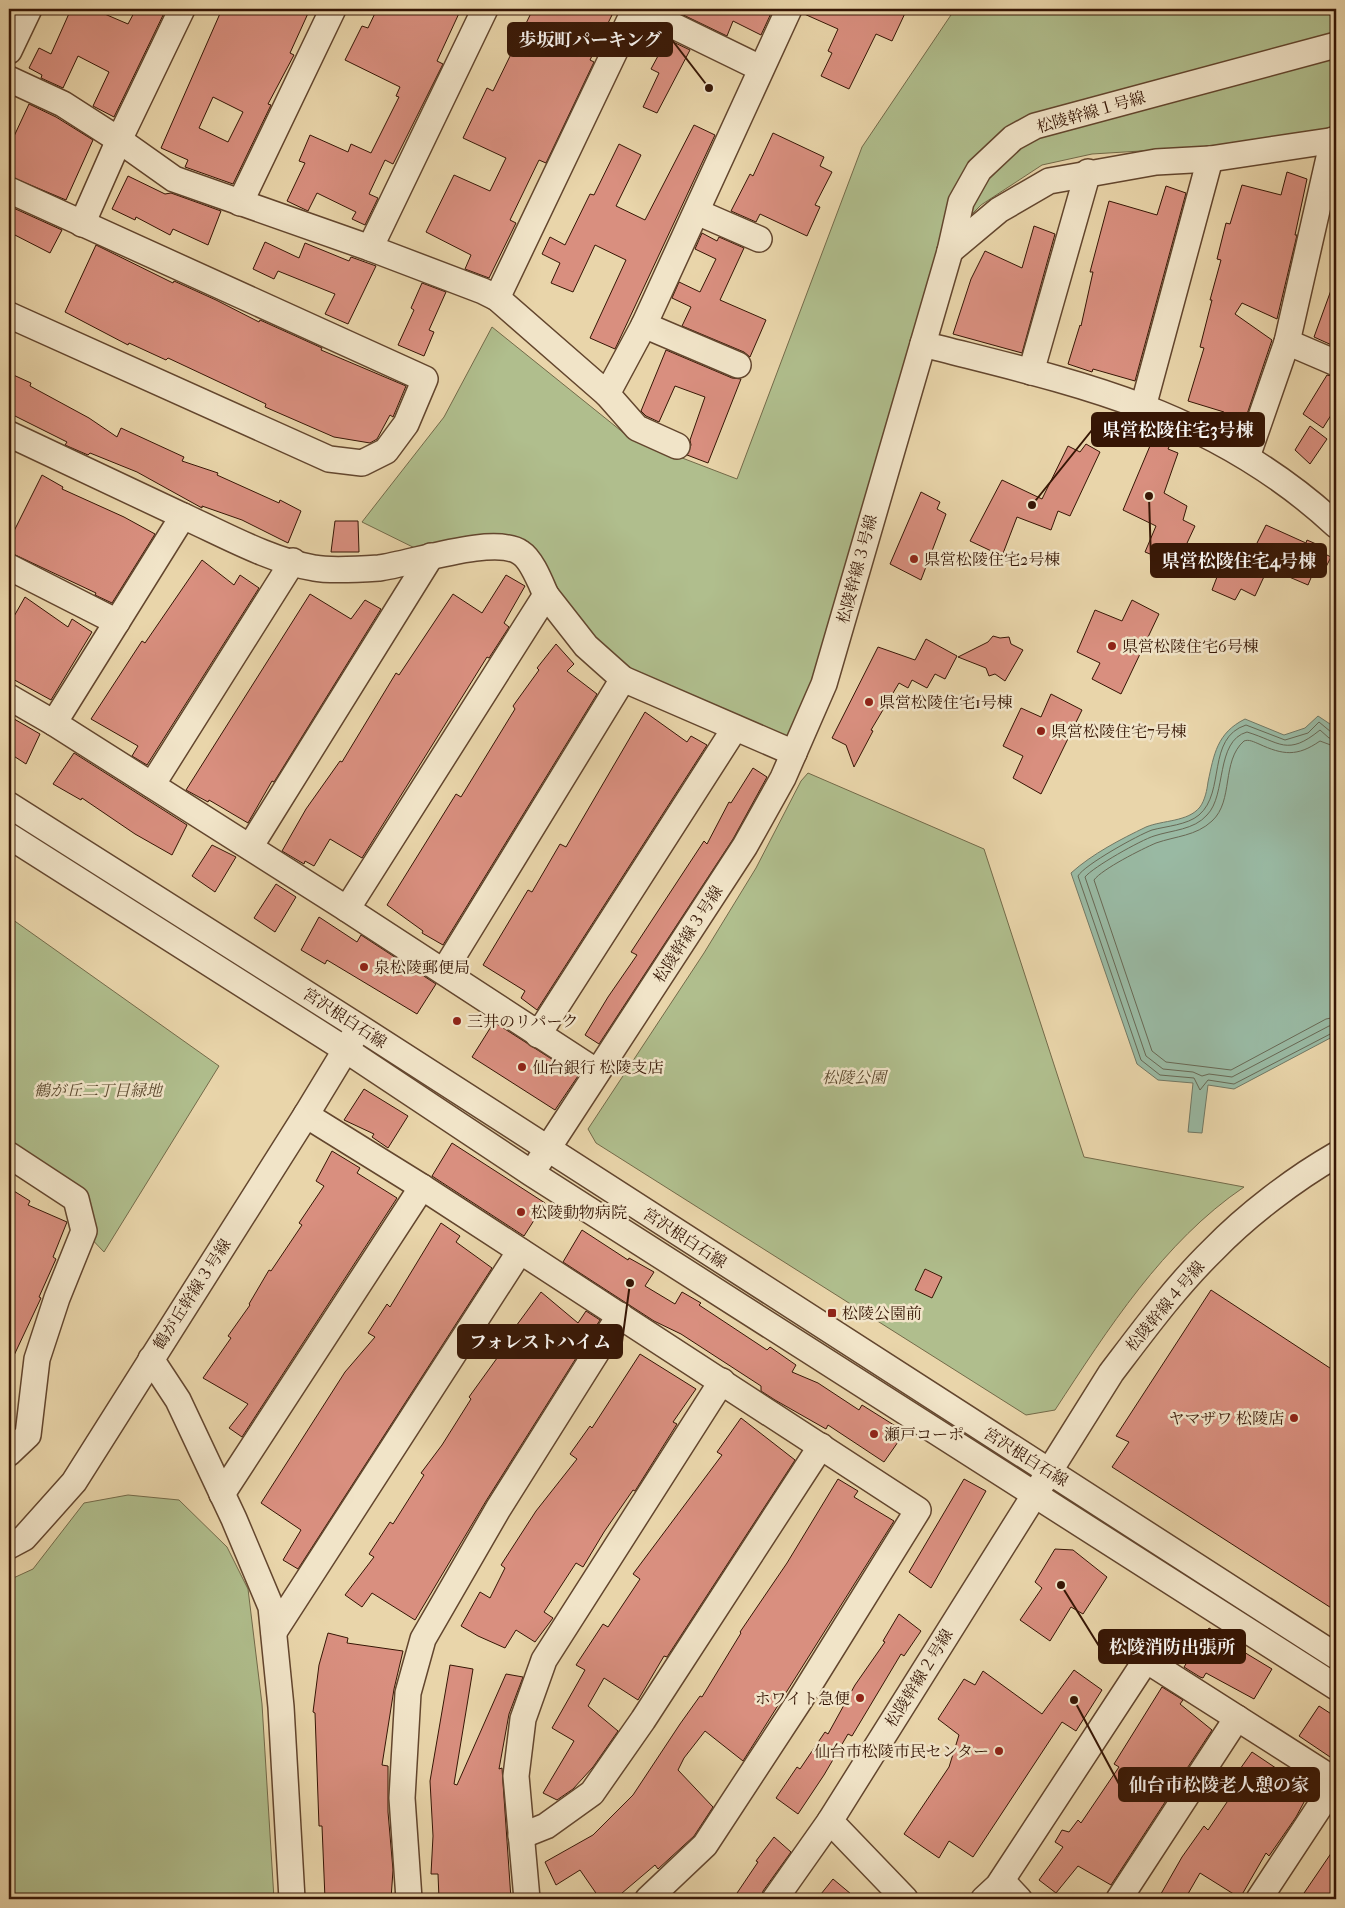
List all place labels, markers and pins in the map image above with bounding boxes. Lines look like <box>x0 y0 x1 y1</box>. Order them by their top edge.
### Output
callout: 歩坂町パーキング <box>508 23 672 56</box>
callout: 県営松陵住宅3号棟 <box>1092 413 1264 446</box>
callout: 県営松陵住宅4号棟 <box>1151 544 1326 577</box>
place label: 県営松陵住宅2号棟 <box>924 550 1060 569</box>
marker: 県営松陵住宅2号棟 <box>908 553 920 565</box>
place label: 県営松陵住宅6号棟 <box>1122 637 1259 656</box>
marker: 県営松陵住宅6号棟 <box>1106 640 1118 652</box>
place label: 県営松陵住宅1号棟 <box>879 693 1013 712</box>
marker: 県営松陵住宅1号棟 <box>863 696 875 708</box>
place label: 県営松陵住宅7号棟 <box>1051 722 1187 741</box>
marker: 県営松陵住宅7号棟 <box>1035 725 1047 737</box>
place label: 泉松陵郵便局 <box>374 958 470 977</box>
marker: 泉松陵郵便局 <box>358 961 370 973</box>
place label: 三井のリパーク <box>467 1012 579 1031</box>
marker: 三井のリパーク <box>451 1015 463 1027</box>
place label: 仙台銀行 松陵支店 <box>532 1058 663 1077</box>
marker: 仙台銀行 松陵支店 <box>516 1061 528 1073</box>
place label: 松陵動物病院 <box>531 1203 627 1222</box>
marker: 松陵動物病院 <box>515 1206 527 1218</box>
place label: 松陵公園前 <box>842 1304 922 1323</box>
marker: 松陵公園前 <box>826 1307 838 1319</box>
callout: フォレストハイム <box>458 1325 622 1358</box>
place label: ヤマザワ 松陵店 <box>1169 1409 1284 1428</box>
marker: ヤマザワ 松陵店 <box>1288 1412 1300 1424</box>
place label: 瀬戸コーポ <box>884 1425 964 1444</box>
marker: 瀬戸コーポ <box>868 1428 880 1440</box>
callout: 松陵消防出張所 <box>1099 1630 1245 1663</box>
place label: ホワイト急便 <box>754 1689 850 1708</box>
marker: ホワイト急便 <box>854 1692 866 1704</box>
place label: 仙台市松陵市民センター <box>814 1742 989 1761</box>
marker: 仙台市松陵市民センター <box>993 1745 1005 1757</box>
callout: 仙台市松陵老人憩の家 <box>1119 1768 1319 1801</box>

